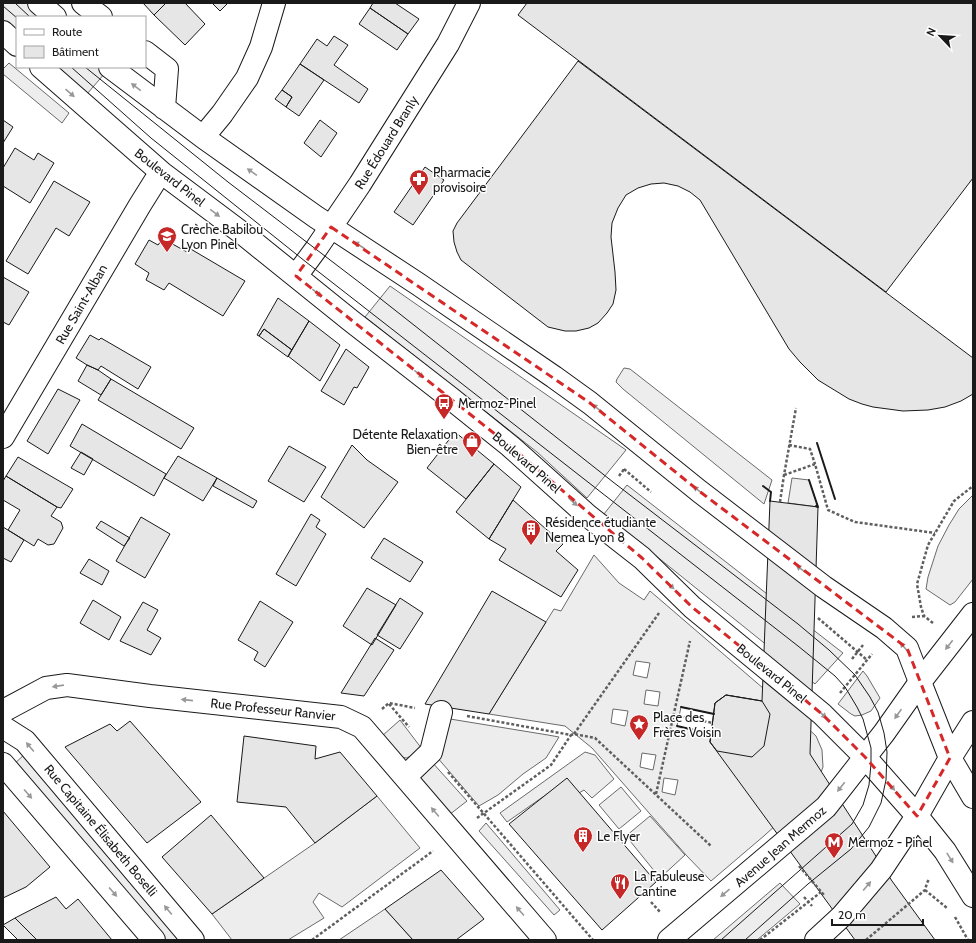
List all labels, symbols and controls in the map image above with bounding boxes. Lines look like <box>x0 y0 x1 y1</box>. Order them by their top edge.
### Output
legend <box>16 16 146 68</box>
north arrow <box>920 16 960 56</box>
text: Route <box>52 24 82 39</box>
text: N <box>923 25 939 38</box>
text: Bâtiment <box>52 44 99 59</box>
one-way arrow <box>131 83 141 91</box>
one-way arrow <box>65 88 75 98</box>
street label: Rue Édouard Branly <box>350 91 421 192</box>
street label: Boulevard Pinel <box>132 145 208 209</box>
place label: Pharmacie provisoire <box>433 164 491 195</box>
one-way arrow <box>247 168 257 176</box>
pharmacy icon: Pharmacie provisoire <box>408 168 430 196</box>
one-way arrow <box>210 209 221 217</box>
place label: Crèche Babilou Lyon Pinel <box>181 221 263 252</box>
school or university icon: Crèche Babilou Lyon Pinel <box>156 225 178 253</box>
one-way arrow <box>353 242 365 249</box>
street label: Rue Saint-Alban <box>52 261 110 347</box>
one-way arrow <box>312 289 323 298</box>
one-way arrow <box>414 369 425 378</box>
bus stop icon: Mermoz-Pinel <box>433 392 455 420</box>
place label: Mermoz-Pinel <box>458 395 536 411</box>
one-way arrow <box>591 403 602 412</box>
place label: Détente Relaxation Bien-être <box>353 426 458 457</box>
street label: Boulevard Pinel <box>490 428 564 496</box>
shop icon: Détente Relaxation Bien-être <box>461 430 483 458</box>
one-way arrow <box>692 485 703 494</box>
one-way arrow <box>568 497 577 506</box>
place label: Résidence étudiante Nemea Lyon 8 <box>545 514 656 545</box>
building icon: Résidence étudiante Nemea Lyon 8 <box>520 518 542 546</box>
one-way arrow <box>795 565 806 573</box>
one-way arrow <box>665 580 675 590</box>
one-way arrow <box>945 639 953 650</box>
street label: Boulevard Pinel <box>734 640 810 706</box>
one-way arrow <box>900 642 909 652</box>
one-way arrow <box>51 683 64 689</box>
street label: Rue Professeur Ranvier <box>210 694 337 724</box>
one-way arrow <box>180 696 193 703</box>
place label: Place des Frères Voisin <box>653 709 721 740</box>
one-way arrow <box>894 709 902 719</box>
one-way arrow <box>817 710 827 719</box>
place icon: Place des Frères Voisin <box>628 713 650 741</box>
one-way arrow <box>25 741 34 752</box>
street label: Rue Capitaine Élisabeth Boselli <box>41 760 162 899</box>
one-way arrow <box>886 781 895 791</box>
one-way arrow <box>837 782 846 793</box>
one-way arrow <box>24 788 33 799</box>
street label: Avenue Jean Mermoz <box>731 802 829 890</box>
one-way arrow <box>430 807 439 817</box>
building icon: Le Flyer <box>572 825 594 853</box>
place label: Le Flyer <box>597 828 641 844</box>
metro station icon: Mermoz - Pinel <box>823 831 845 859</box>
place label: Mermoz - Pinel <box>848 834 932 850</box>
one-way arrow <box>946 852 953 864</box>
place label: La Fabuleuse Cantine <box>634 868 705 899</box>
restaurant icon: La Fabuleuse Cantine <box>609 872 631 900</box>
one-way arrow <box>863 881 871 892</box>
one-way arrow <box>109 887 118 898</box>
one-way arrow <box>719 889 730 898</box>
scale bar <box>832 901 923 927</box>
one-way arrow <box>164 905 173 916</box>
one-way arrow <box>515 905 524 916</box>
text: 20 m <box>838 907 866 922</box>

